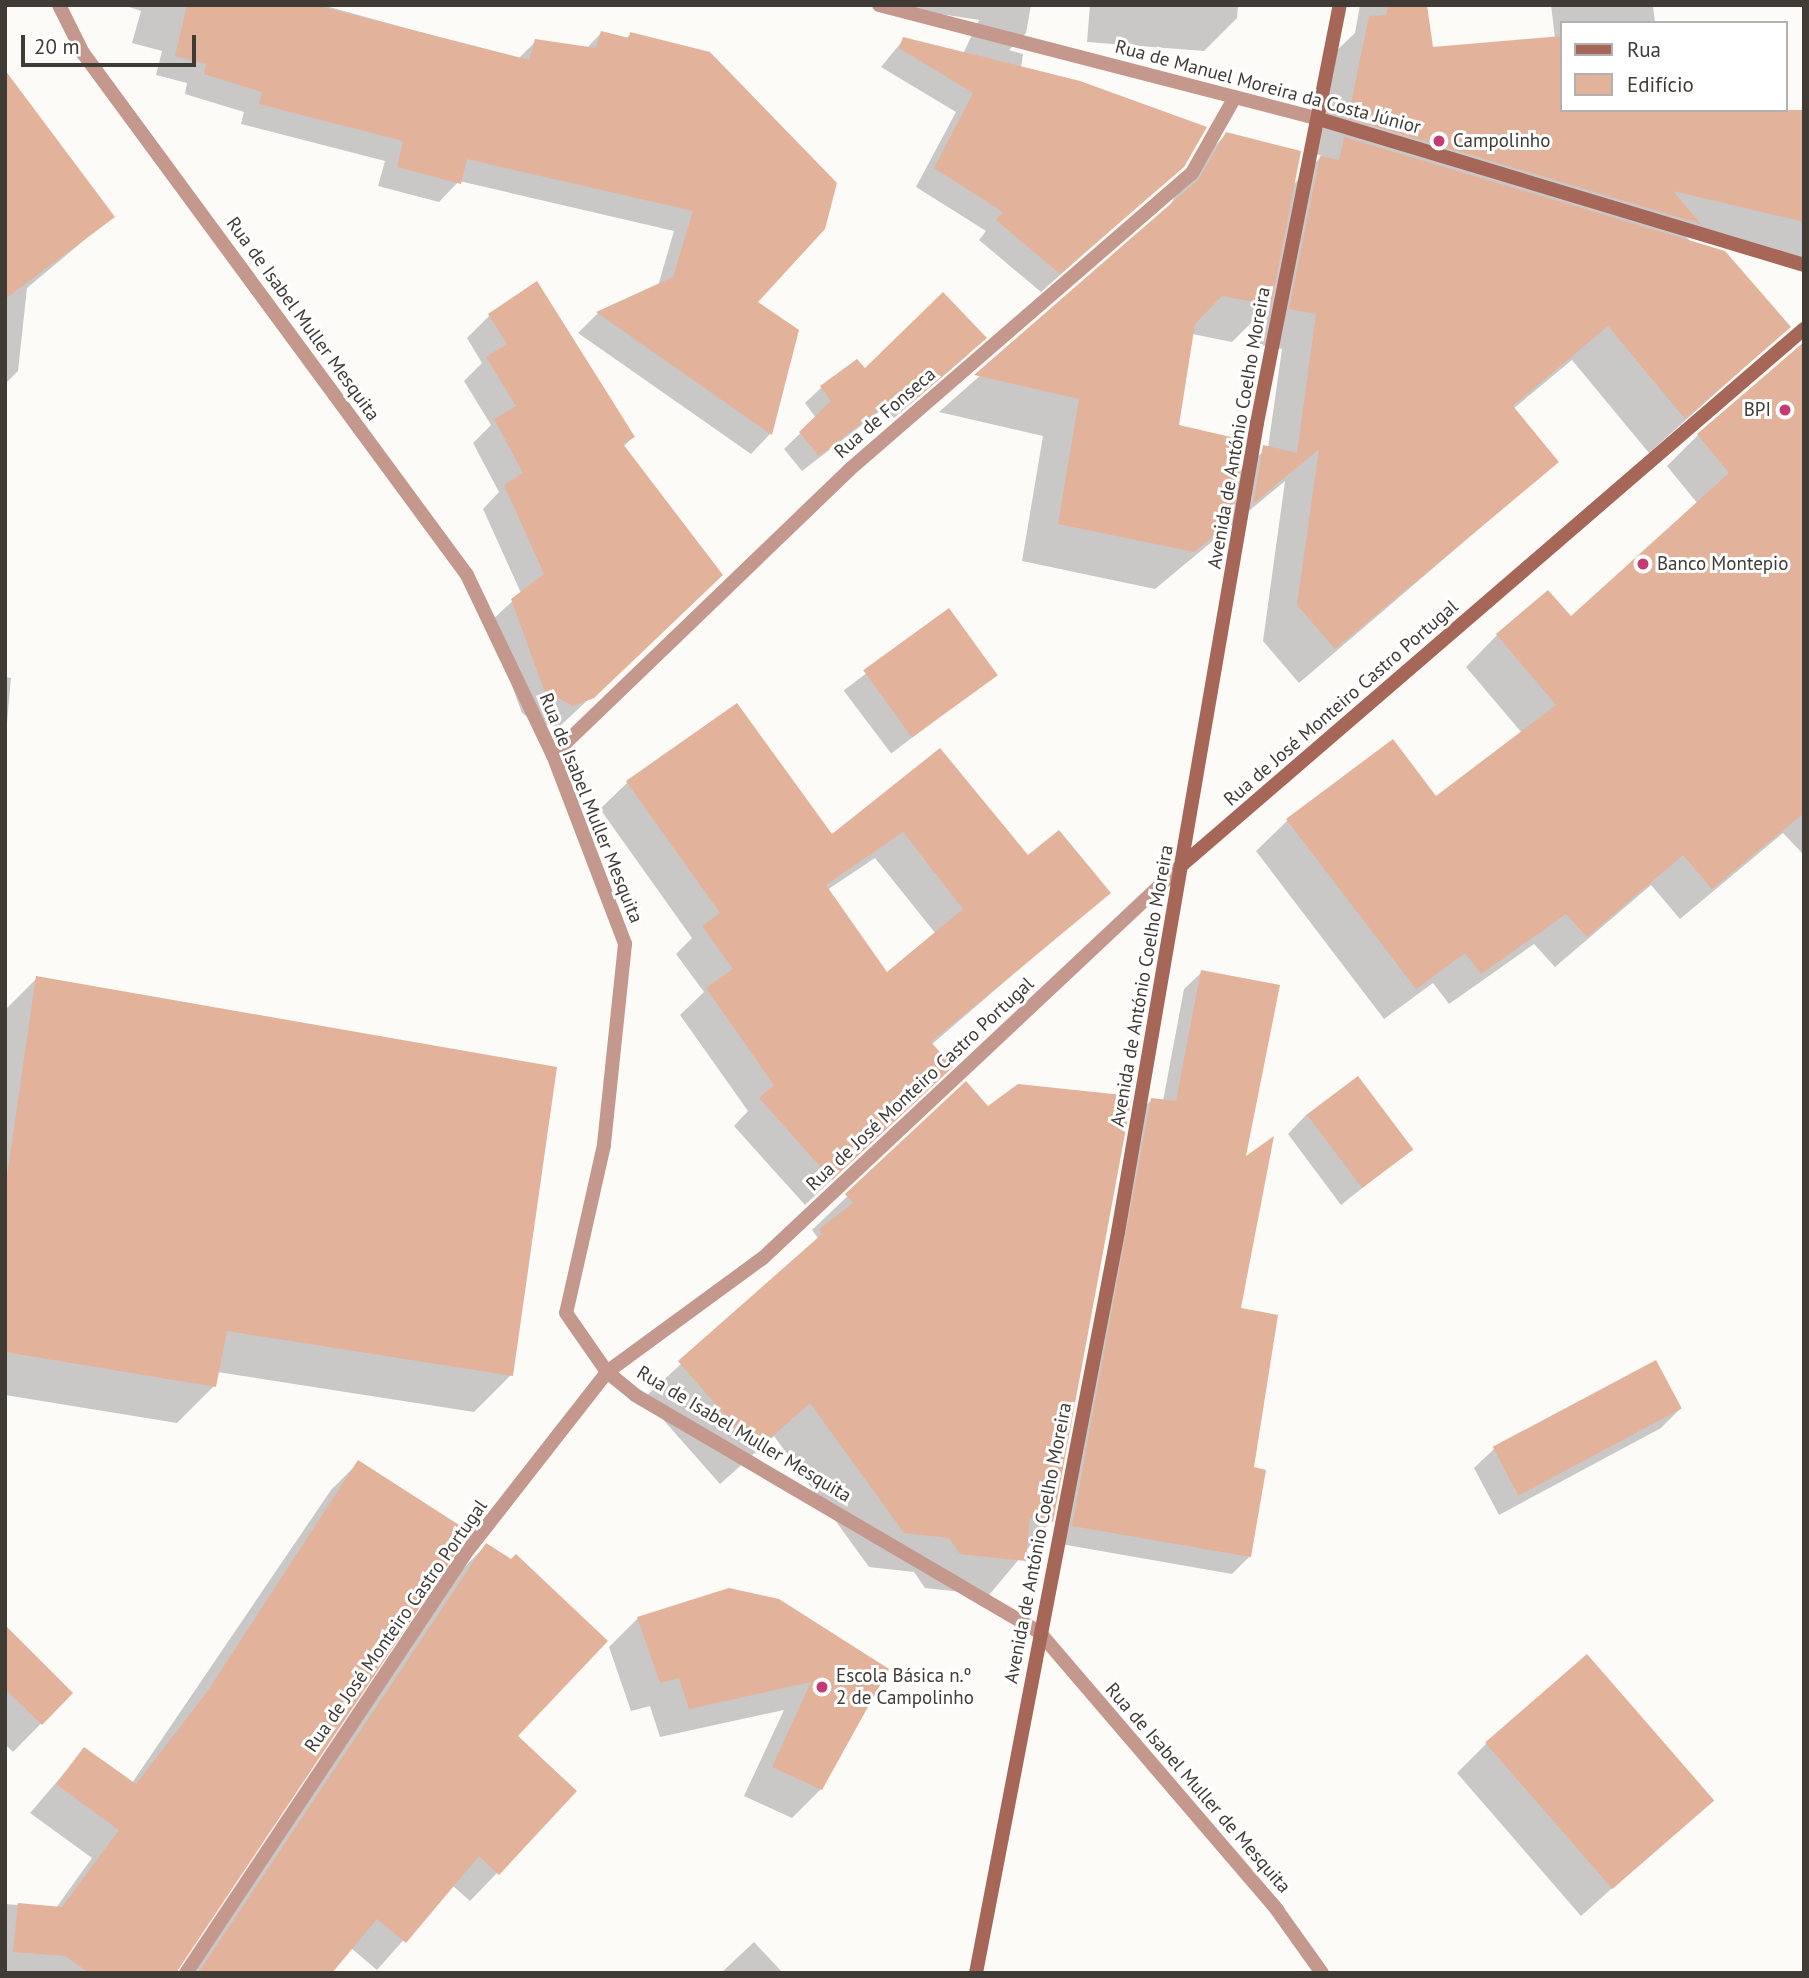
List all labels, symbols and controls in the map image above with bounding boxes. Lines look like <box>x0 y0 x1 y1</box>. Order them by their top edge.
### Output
scale bar <box>24 21 200 65</box>
legend <box>1560 21 1788 112</box>
text: 20 m <box>34 33 80 60</box>
street label: Rua de Manuel Moreira da Costa Júnior <box>1113 35 1423 139</box>
text: Rua <box>1627 36 1661 63</box>
text: Edifício <box>1627 71 1694 98</box>
place label: Campolinho <box>1453 130 1550 152</box>
marker: Campolinho <box>1431 133 1447 149</box>
street label: Rua de Isabel Muller Mesquita <box>222 213 384 425</box>
street label: Avenida de António Coelho Moreira <box>1203 285 1275 571</box>
street label: Rua de Fonseca <box>830 363 940 463</box>
place label: BPI <box>1744 399 1771 421</box>
marker: BPI <box>1777 402 1793 418</box>
place label: Banco Montepio <box>1657 553 1788 575</box>
marker: Banco Montepio <box>1635 556 1651 572</box>
street label: Rua de José Monteiro Castro Portugal <box>1219 595 1463 811</box>
street label: Rua de Isabel Muller Mesquita <box>534 690 648 926</box>
street label: Avenida de António Coelho Moreira <box>1106 843 1178 1129</box>
street label: Rua de José Monteiro Castro Portugal <box>802 972 1038 1196</box>
street label: Rua de Isabel Muller Mesquita <box>633 1361 855 1507</box>
street label: Avenida de António Coelho Moreira <box>999 1400 1077 1686</box>
street label: Rua de José Monteiro Castro Portugal <box>300 1496 492 1756</box>
place label: Escola Básica n.º 2 de Campolinho <box>836 1665 974 1709</box>
street label: Rua de Isabel Muller de Mesquita <box>1101 1678 1295 1898</box>
marker: Escola Básica n.º 2 de Campolinho <box>814 1679 830 1695</box>

